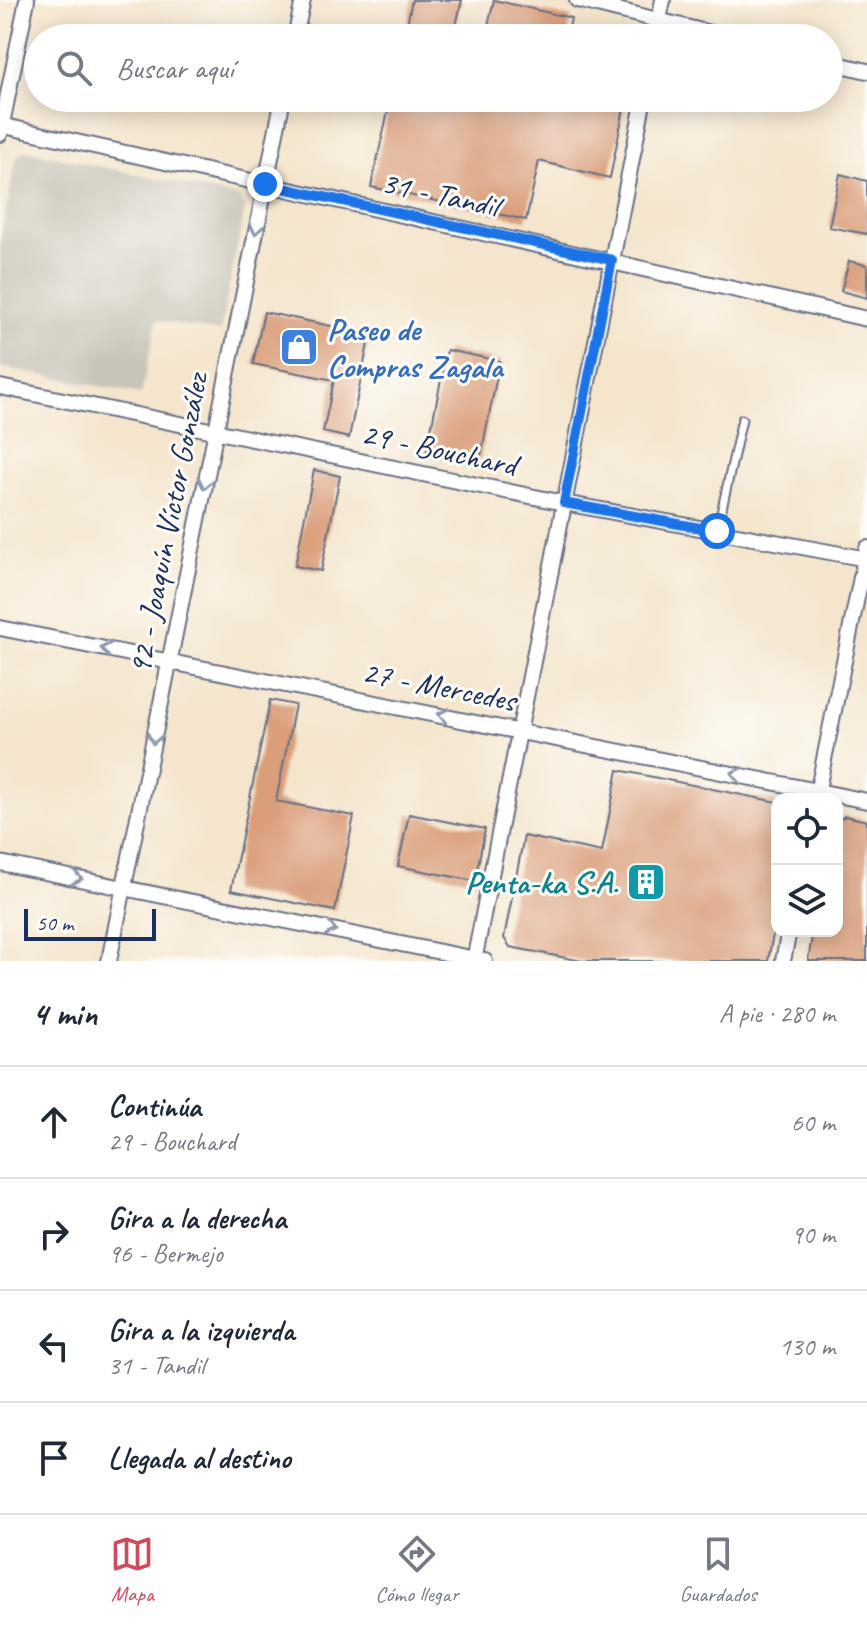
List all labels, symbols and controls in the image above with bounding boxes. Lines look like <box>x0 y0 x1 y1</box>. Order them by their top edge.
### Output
search box <box>24 24 843 112</box>
icon: search <box>52 46 96 90</box>
text: Buscar aquí <box>116 49 234 87</box>
street label: 31 - Tandil <box>378 162 508 228</box>
route end <box>247 166 283 202</box>
one-way arrow <box>249 223 266 236</box>
place label: Paseo de Compras Zagala <box>327 309 505 387</box>
shop icon: Paseo de Compras Zagala <box>278 326 320 368</box>
street label: 92 - Joaquín Víctor González <box>119 367 218 678</box>
street label: 29 - Bouchard <box>358 413 525 486</box>
one-way arrow <box>197 477 214 490</box>
route start <box>699 513 735 549</box>
one-way arrow <box>100 641 113 658</box>
street label: 27 - Mercedes <box>359 651 522 722</box>
one-way arrow <box>437 708 450 725</box>
one-way arrow <box>146 732 163 746</box>
one-way arrow <box>729 766 742 783</box>
map controls <box>771 793 843 937</box>
button: locate <box>771 793 843 865</box>
building icon: Penta-ka S.A. <box>625 861 667 903</box>
place label: Penta-ka S.A. <box>465 862 619 903</box>
button: layers <box>771 865 843 937</box>
one-way arrow <box>70 868 83 885</box>
scale bar <box>24 905 156 941</box>
text: 50 m <box>36 909 73 937</box>
one-way arrow <box>325 920 338 937</box>
text: 4 min <box>32 992 97 1035</box>
text: A pie · 280 m <box>719 997 835 1030</box>
text: Continúa <box>108 1087 201 1125</box>
icon: ahead <box>32 1100 76 1144</box>
text: 60 m <box>791 1106 835 1139</box>
text: 29 - Bouchard <box>108 1125 236 1158</box>
text: Gira a la derecha <box>108 1199 286 1237</box>
icon: right <box>32 1212 76 1256</box>
text: 90 m <box>791 1218 835 1251</box>
text: 96 - Bermejo <box>108 1237 223 1270</box>
text: Gira a la izquierda <box>108 1311 294 1349</box>
icon: left <box>32 1324 76 1368</box>
text: 130 m <box>779 1330 835 1363</box>
text: 31 - Tandil <box>108 1349 205 1382</box>
icon: arrive <box>32 1436 76 1480</box>
text: Llegada al destino <box>108 1439 291 1477</box>
tab: Mapa <box>110 1532 154 1608</box>
tab: Cómo llegar <box>375 1532 459 1608</box>
tab: Guardados <box>679 1532 757 1608</box>

